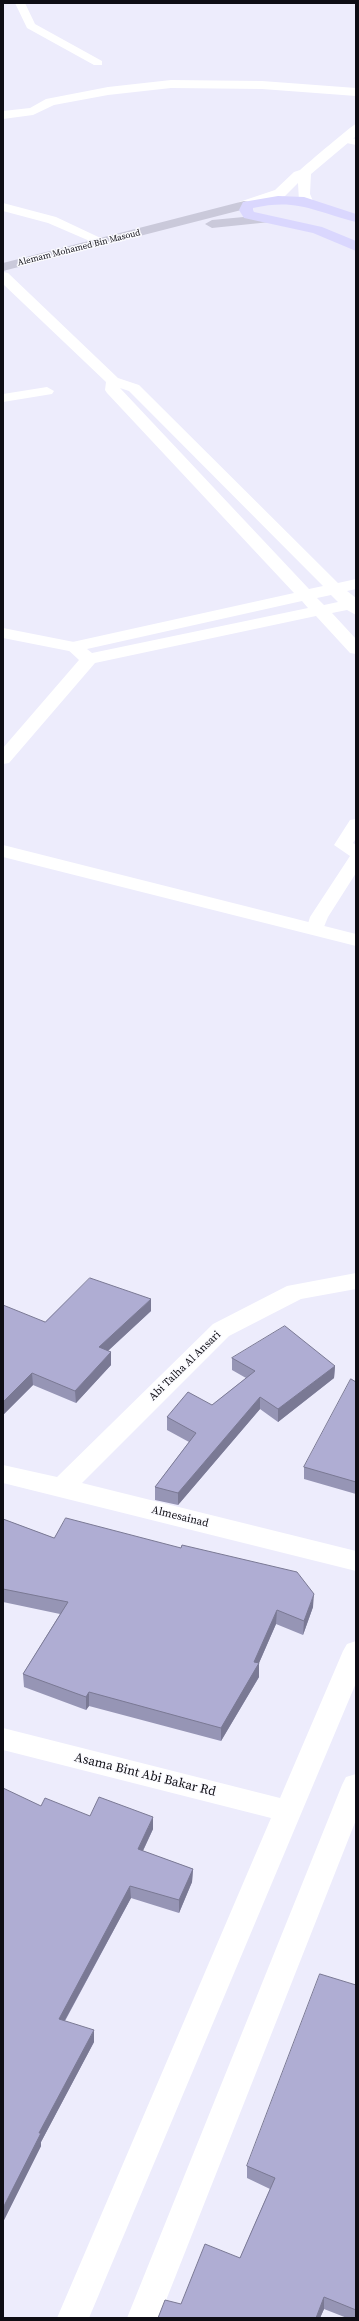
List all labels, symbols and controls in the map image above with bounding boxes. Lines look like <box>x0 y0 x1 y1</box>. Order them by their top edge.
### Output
street label: Alemam Mohamed Bin Masoud <box>16 227 142 269</box>
street label: Abi Talha Al Ansari <box>146 1328 224 1404</box>
street label: Almesainad <box>150 1504 210 1530</box>
street label: Asama Bint Abi Bakar Rd <box>73 1750 217 1800</box>

